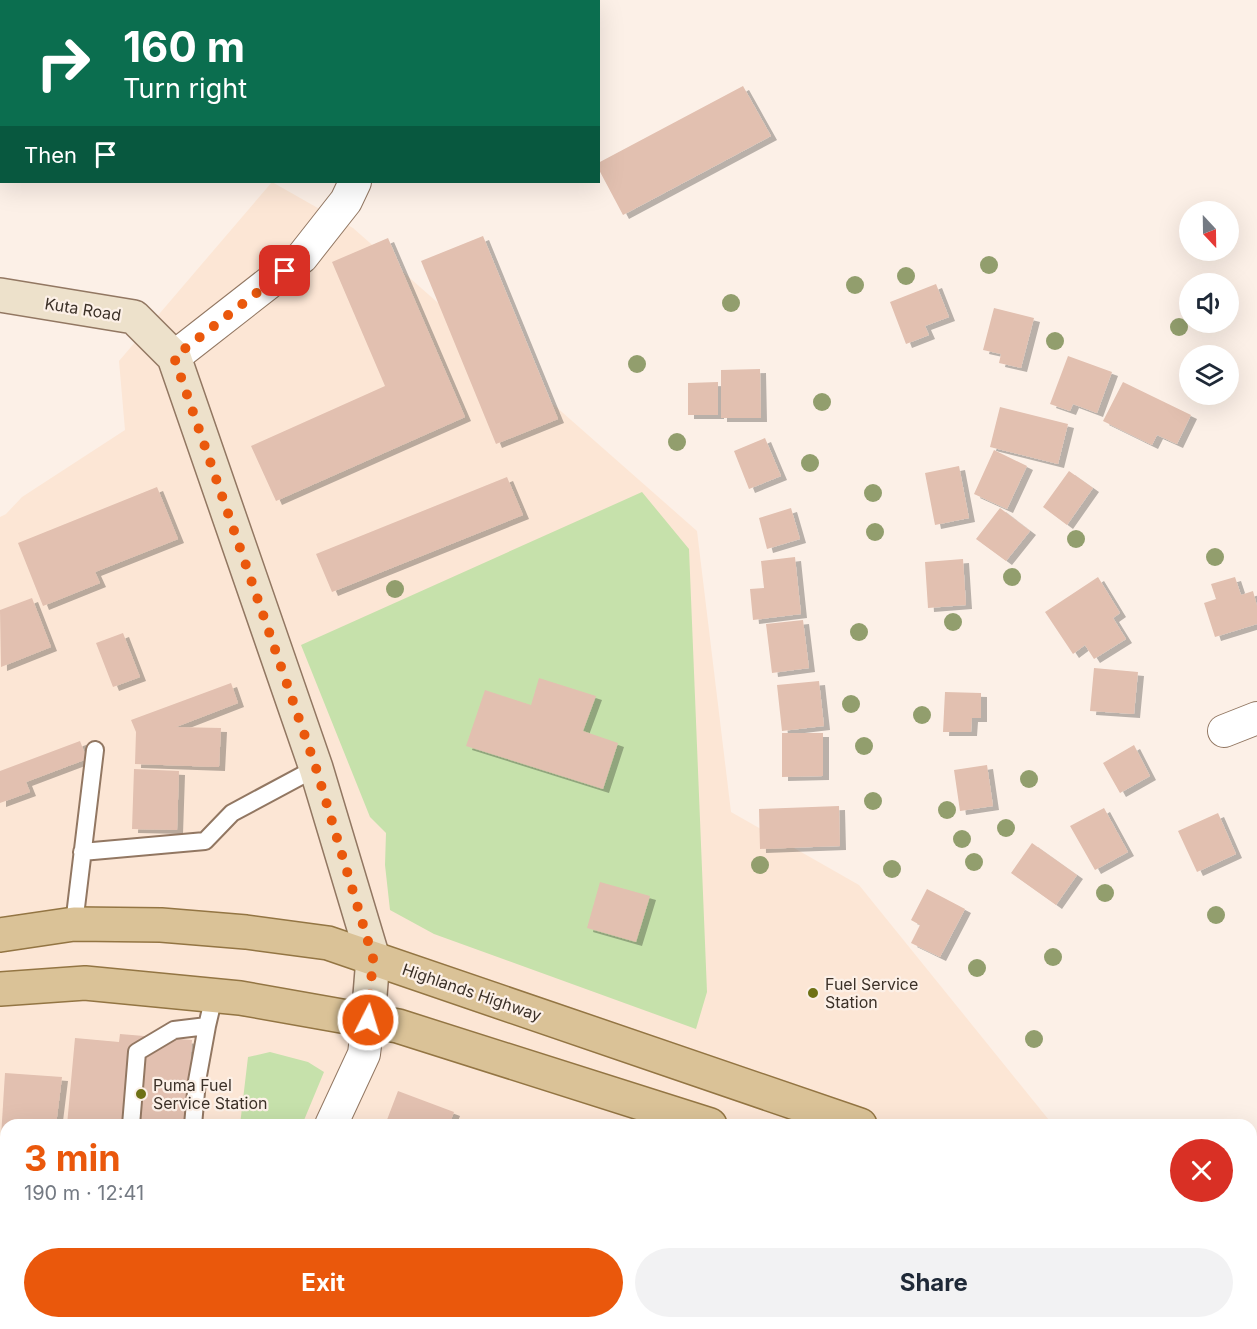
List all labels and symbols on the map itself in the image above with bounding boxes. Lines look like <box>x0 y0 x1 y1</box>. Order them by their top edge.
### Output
north arrow <box>1179 201 1239 261</box>
pin <box>259 245 310 296</box>
street label: Kuta Road <box>43 293 123 325</box>
street label: Highlands Highway <box>400 959 544 1025</box>
place label: Fuel Service Station <box>825 974 918 1012</box>
marker: Fuel Service Station <box>806 986 820 1000</box>
position arrow <box>336 988 400 1052</box>
place label: Puma Fuel Service Station <box>153 1075 267 1113</box>
marker: Puma Fuel Service Station <box>134 1087 148 1101</box>

